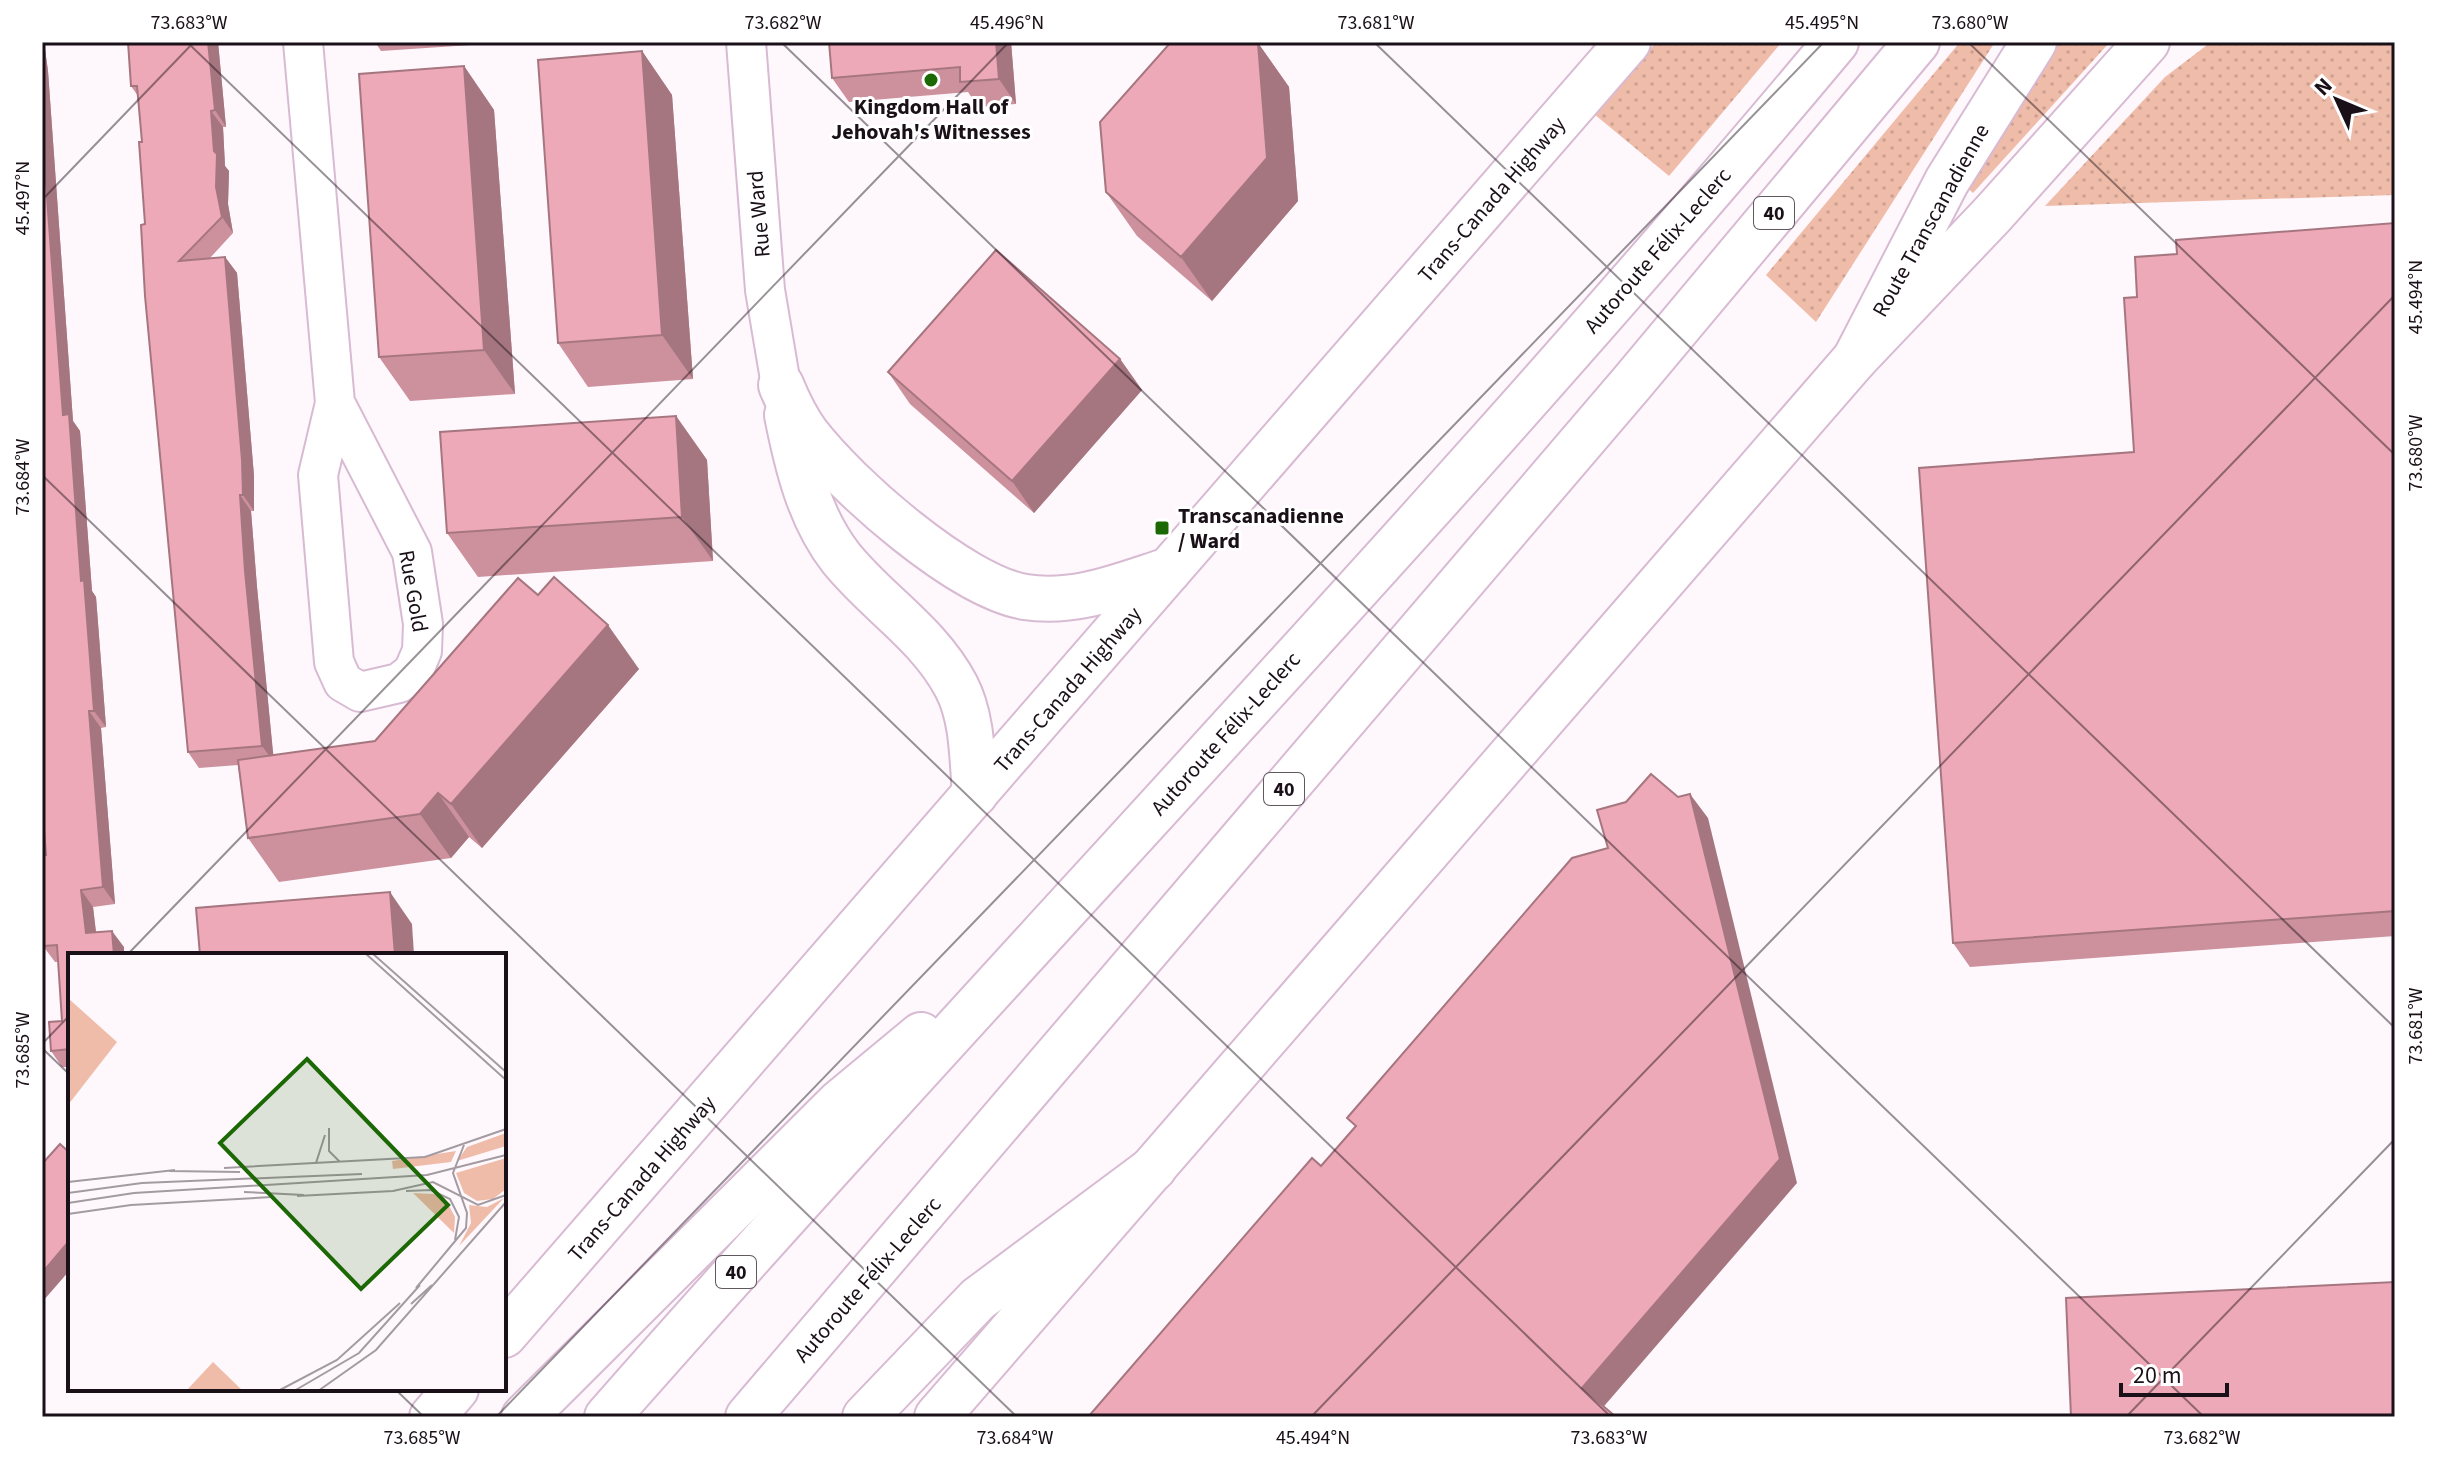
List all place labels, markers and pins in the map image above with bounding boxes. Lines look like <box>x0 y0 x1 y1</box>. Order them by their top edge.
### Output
marker: Kingdom Hall of Jehovah's Witnesses <box>922 71 940 89</box>
place label: Kingdom Hall of Jehovah's Witnesses <box>831 91 1031 148</box>
place label: Transcanadienne / Ward <box>1178 500 1344 557</box>
marker: Transcanadienne / Ward <box>1153 519 1171 537</box>

